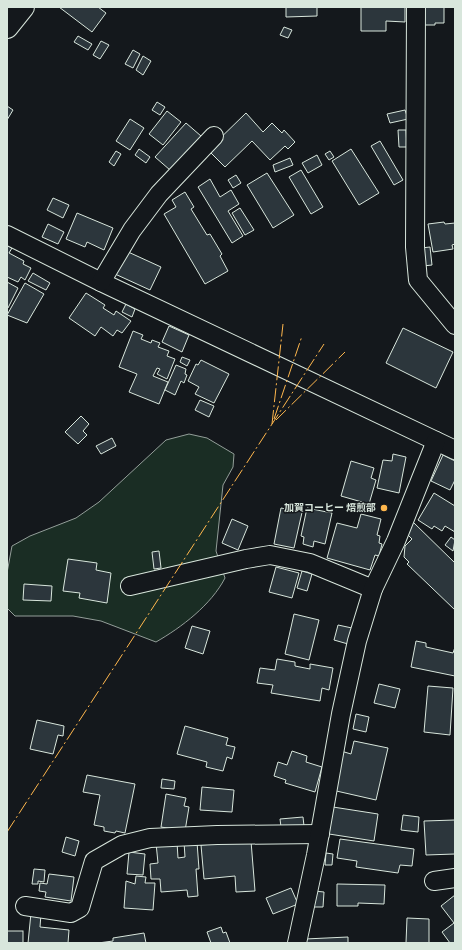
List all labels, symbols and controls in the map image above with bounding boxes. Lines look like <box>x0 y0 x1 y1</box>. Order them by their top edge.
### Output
place label: 加賀コーヒー 焙煎部 <box>284 501 376 515</box>
marker: 加賀コーヒー 焙煎部 <box>379 503 389 513</box>

